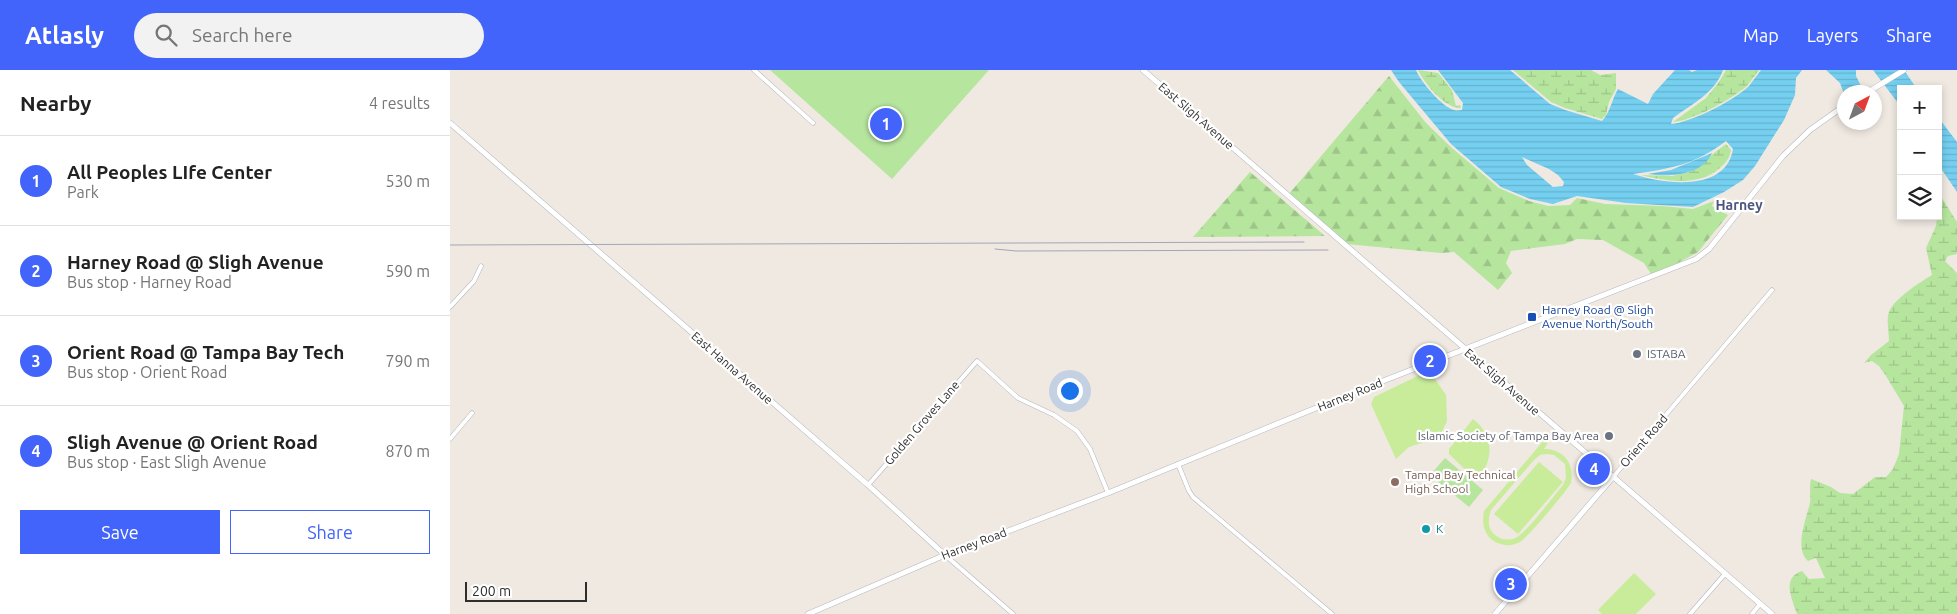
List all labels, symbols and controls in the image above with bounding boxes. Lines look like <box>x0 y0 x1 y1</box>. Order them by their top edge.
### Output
search box <box>134 13 484 58</box>
icon: search <box>152 21 180 49</box>
text: Atlasly <box>25 22 104 49</box>
text: Search here <box>192 24 292 46</box>
text: Map <box>1743 25 1779 45</box>
text: Layers <box>1807 25 1858 45</box>
text: Share <box>1886 25 1932 45</box>
street label: East Sligh Avenue <box>1156 80 1236 152</box>
north arrow <box>1837 85 1882 130</box>
map controls <box>1897 85 1942 220</box>
button: + <box>1897 85 1942 130</box>
text: Nearby <box>20 91 91 115</box>
text: 4 results <box>369 94 430 112</box>
pin: 1 <box>870 105 902 143</box>
button: − <box>1897 130 1942 175</box>
text: All Peoples LIfe Center <box>67 161 272 183</box>
text: 1 <box>31 172 41 190</box>
text: 530 m <box>385 172 430 190</box>
button: layers <box>1897 175 1942 220</box>
text: Park <box>67 183 99 201</box>
district label: Harney <box>1715 197 1763 213</box>
text: Harney Road @ Sligh Avenue <box>67 251 324 273</box>
text: 2 <box>31 262 41 280</box>
text: 590 m <box>385 262 430 280</box>
text: Bus stop · Harney Road <box>67 273 232 291</box>
place label: Harney Road @ Sligh Avenue North/South <box>1542 303 1654 330</box>
marker: Harney Road @ Sligh Avenue North/South <box>1526 311 1538 323</box>
street label: East Hanna Avenue <box>689 329 776 406</box>
text: Orient Road @ Tampa Bay Tech <box>67 341 344 363</box>
pin: 2 <box>1414 342 1446 380</box>
street label: East Sligh Avenue <box>1462 346 1542 418</box>
place label: ISTABA <box>1647 347 1686 360</box>
marker: ISTABA <box>1631 348 1643 360</box>
text: 3 <box>31 352 41 370</box>
text: 790 m <box>385 352 430 370</box>
text: Bus stop · Orient Road <box>67 363 227 381</box>
street label: Harney Road <box>1316 376 1384 413</box>
street label: Golden Groves Lane <box>882 378 962 467</box>
your location <box>1057 378 1083 404</box>
street label: Orient Road <box>1617 412 1670 470</box>
place label: Islamic Society of Tampa Bay Area <box>1418 429 1599 442</box>
marker: Islamic Society of Tampa Bay Area <box>1603 430 1615 442</box>
text: Sligh Avenue @ Orient Road <box>67 431 318 453</box>
text: 4 <box>31 442 41 460</box>
text: 870 m <box>385 442 430 460</box>
pin: 4 <box>1578 450 1610 488</box>
text: Bus stop · East Sligh Avenue <box>67 453 267 471</box>
place label: Tampa Bay Technical High School <box>1405 468 1516 495</box>
marker: Tampa Bay Technical High School <box>1389 476 1401 488</box>
button: Save <box>20 510 220 554</box>
button: Share <box>230 510 430 554</box>
place label: K <box>1436 522 1444 535</box>
marker: K <box>1420 523 1432 535</box>
street label: Harney Road <box>939 525 1008 562</box>
pin: 3 <box>1495 565 1527 603</box>
scale bar <box>465 579 588 602</box>
text: 200 m <box>472 583 511 599</box>

